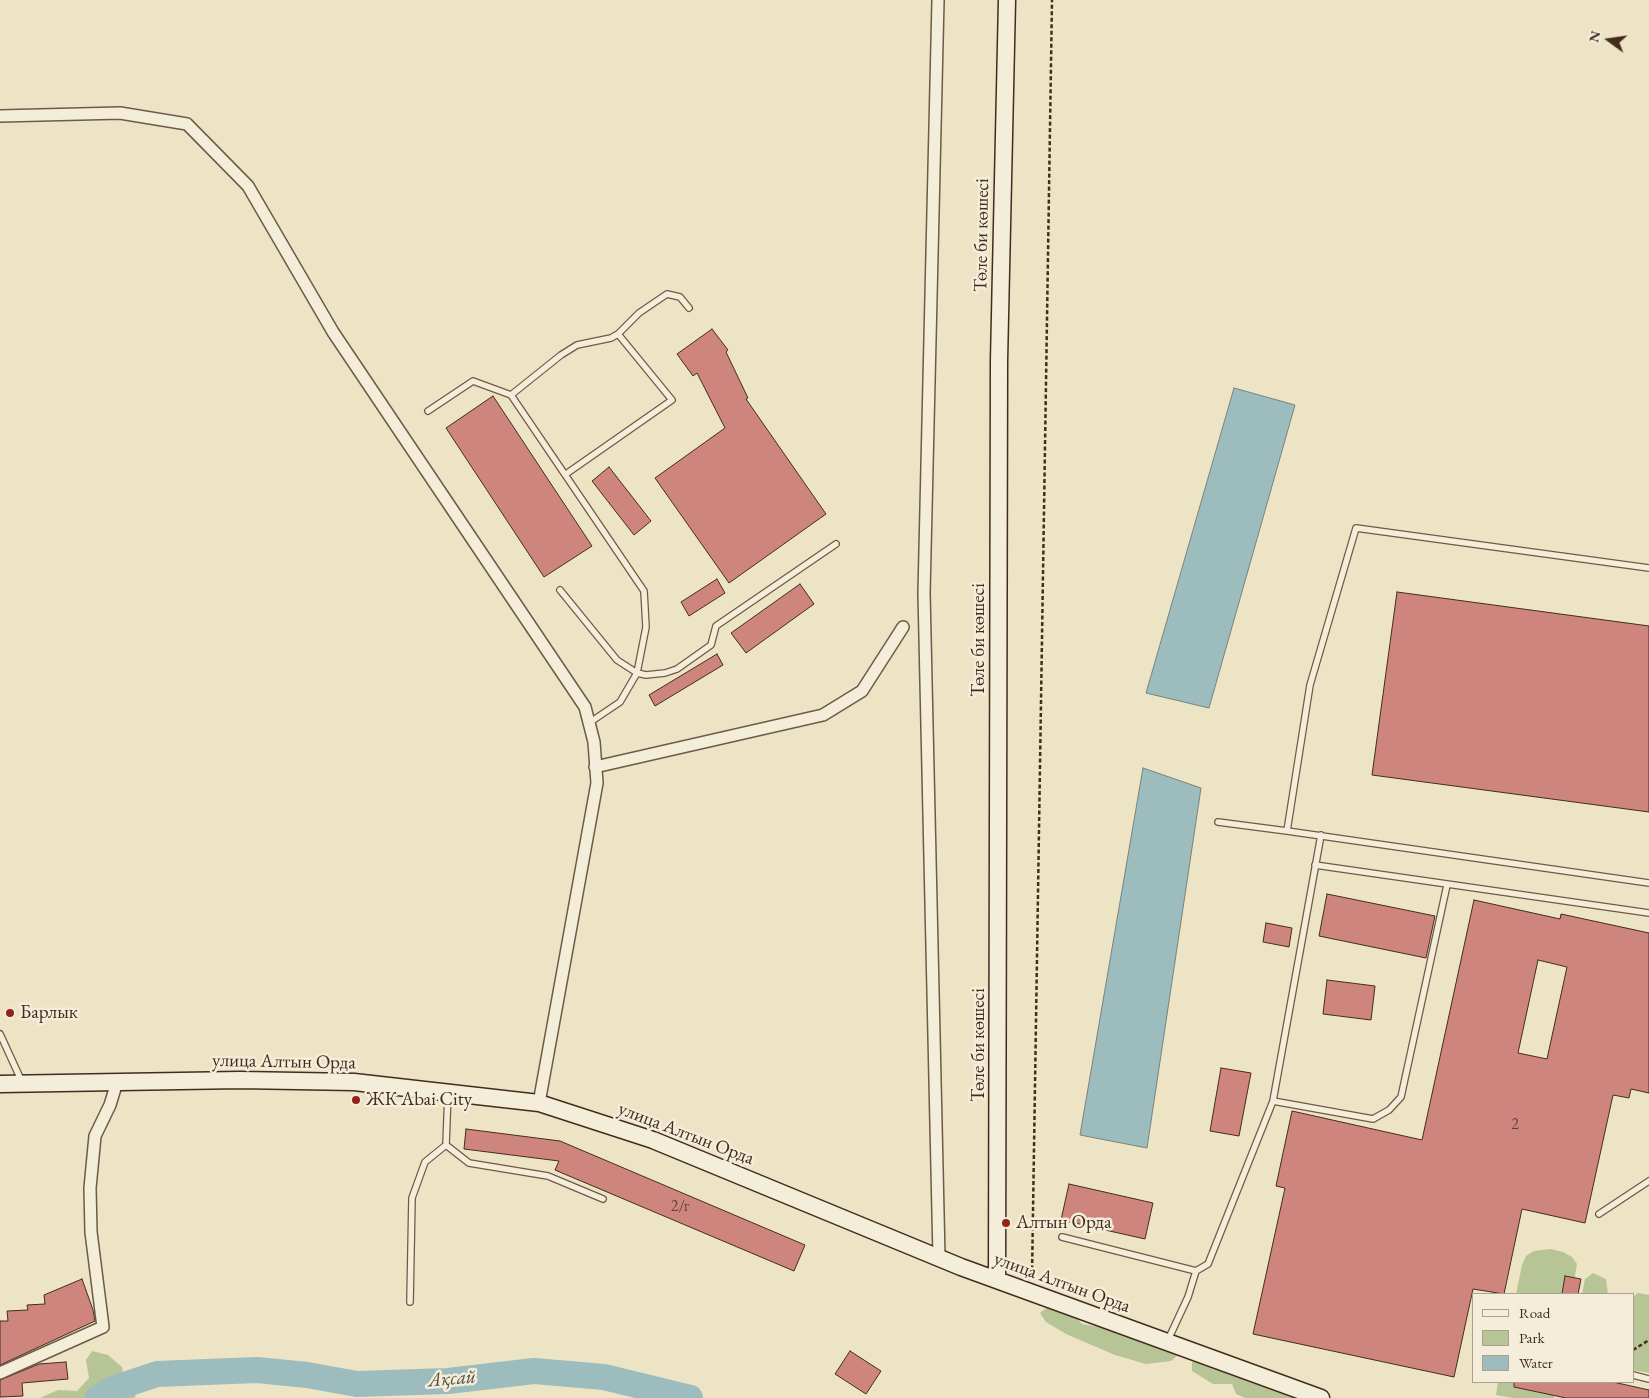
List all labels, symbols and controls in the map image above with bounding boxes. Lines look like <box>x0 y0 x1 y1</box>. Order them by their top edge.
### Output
north arrow <box>1584 15 1634 65</box>
text: N <box>1584 29 1605 44</box>
street label: Төле би көшесі <box>970 178 994 292</box>
street label: Төле би көшесі <box>968 583 990 697</box>
street label: Төле би көшесі <box>968 988 990 1102</box>
place label: Барлык <box>20 1002 78 1024</box>
marker: Барлык <box>4 1007 16 1019</box>
street label: улица Алтын Орда <box>212 1049 356 1075</box>
place label: ЖК Abai City <box>366 1089 472 1111</box>
marker: ЖК Abai City <box>350 1094 362 1106</box>
street label: улица Алтын Орда <box>615 1098 757 1170</box>
house number: 2 <box>1511 1115 1519 1135</box>
house number: 2/г <box>671 1197 689 1217</box>
place label: Алтын Орда <box>1016 1212 1111 1234</box>
marker: Алтын Орда <box>1000 1217 1012 1229</box>
street label: улица Алтын Орда <box>991 1248 1133 1318</box>
legend <box>1472 1293 1634 1383</box>
text: Road <box>1519 1303 1550 1322</box>
text: Park <box>1519 1328 1545 1347</box>
text: Water <box>1519 1353 1553 1372</box>
water label: Ақсай <box>427 1365 477 1393</box>

